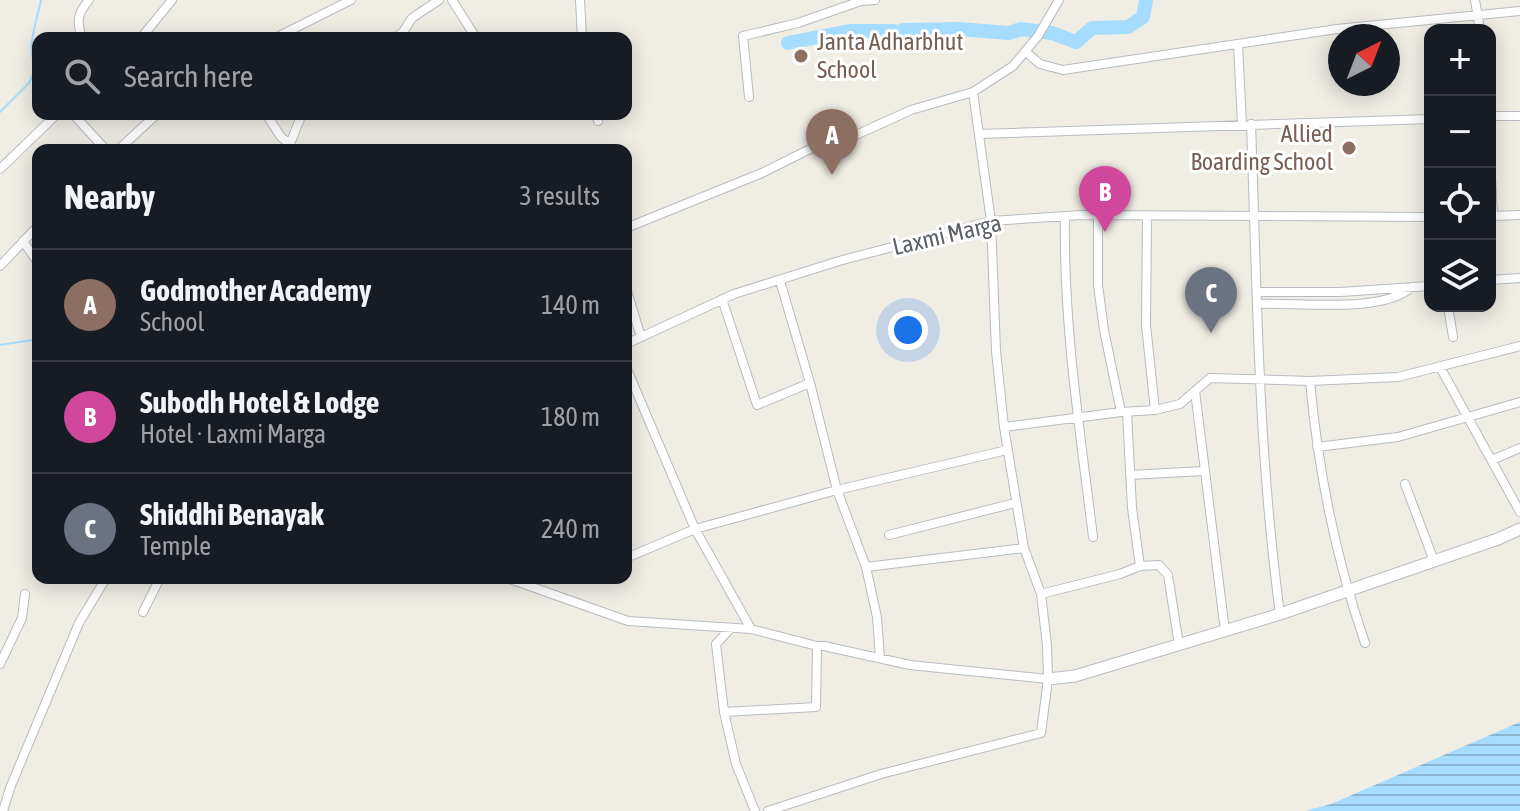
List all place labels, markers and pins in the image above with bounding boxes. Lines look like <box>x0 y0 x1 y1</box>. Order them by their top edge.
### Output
place label: Janta Adharbhut School <box>817 28 963 83</box>
marker: Janta Adharbhut School <box>792 47 810 65</box>
pin: A <box>806 109 858 175</box>
place label: Allied Boarding School <box>1190 120 1334 175</box>
marker: Allied Boarding School <box>1340 139 1358 157</box>
pin: B <box>1079 166 1131 232</box>
pin: C <box>1185 267 1237 333</box>

